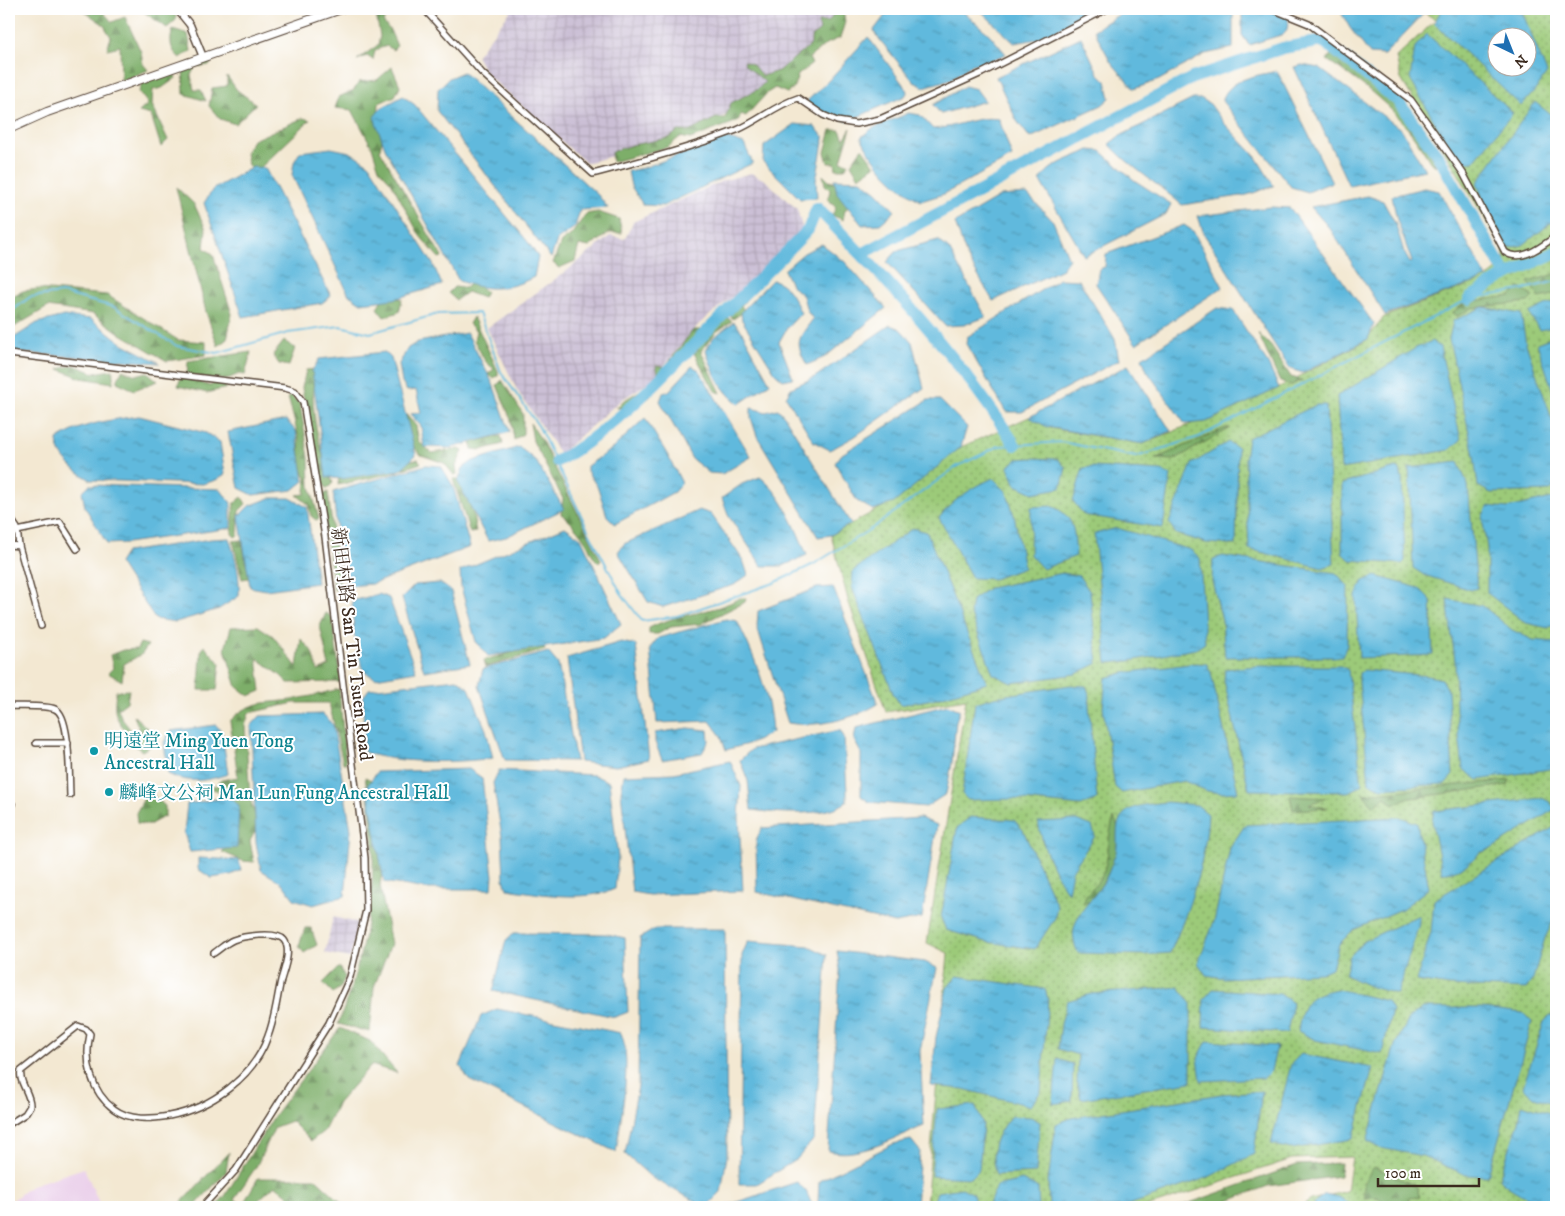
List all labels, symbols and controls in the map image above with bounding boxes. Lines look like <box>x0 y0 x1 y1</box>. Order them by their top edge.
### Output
north arrow <box>1488 28 1538 78</box>
text: N <box>1509 50 1531 72</box>
street label: 新田村路 San Tin Tsuen Road <box>326 526 377 763</box>
place label: 明遠堂 Ming Yuen Tong Ancestral Hall <box>104 730 294 775</box>
marker: 明遠堂 Ming Yuen Tong Ancestral Hall <box>88 745 100 757</box>
place label: 麟峰文公祠 Man Lun Fung Ancestral Hall <box>119 782 449 805</box>
marker: 麟峰文公祠 Man Lun Fung Ancestral Hall <box>103 786 115 798</box>
scale bar <box>1378 1156 1479 1188</box>
text: 100 m <box>1385 1164 1421 1183</box>

